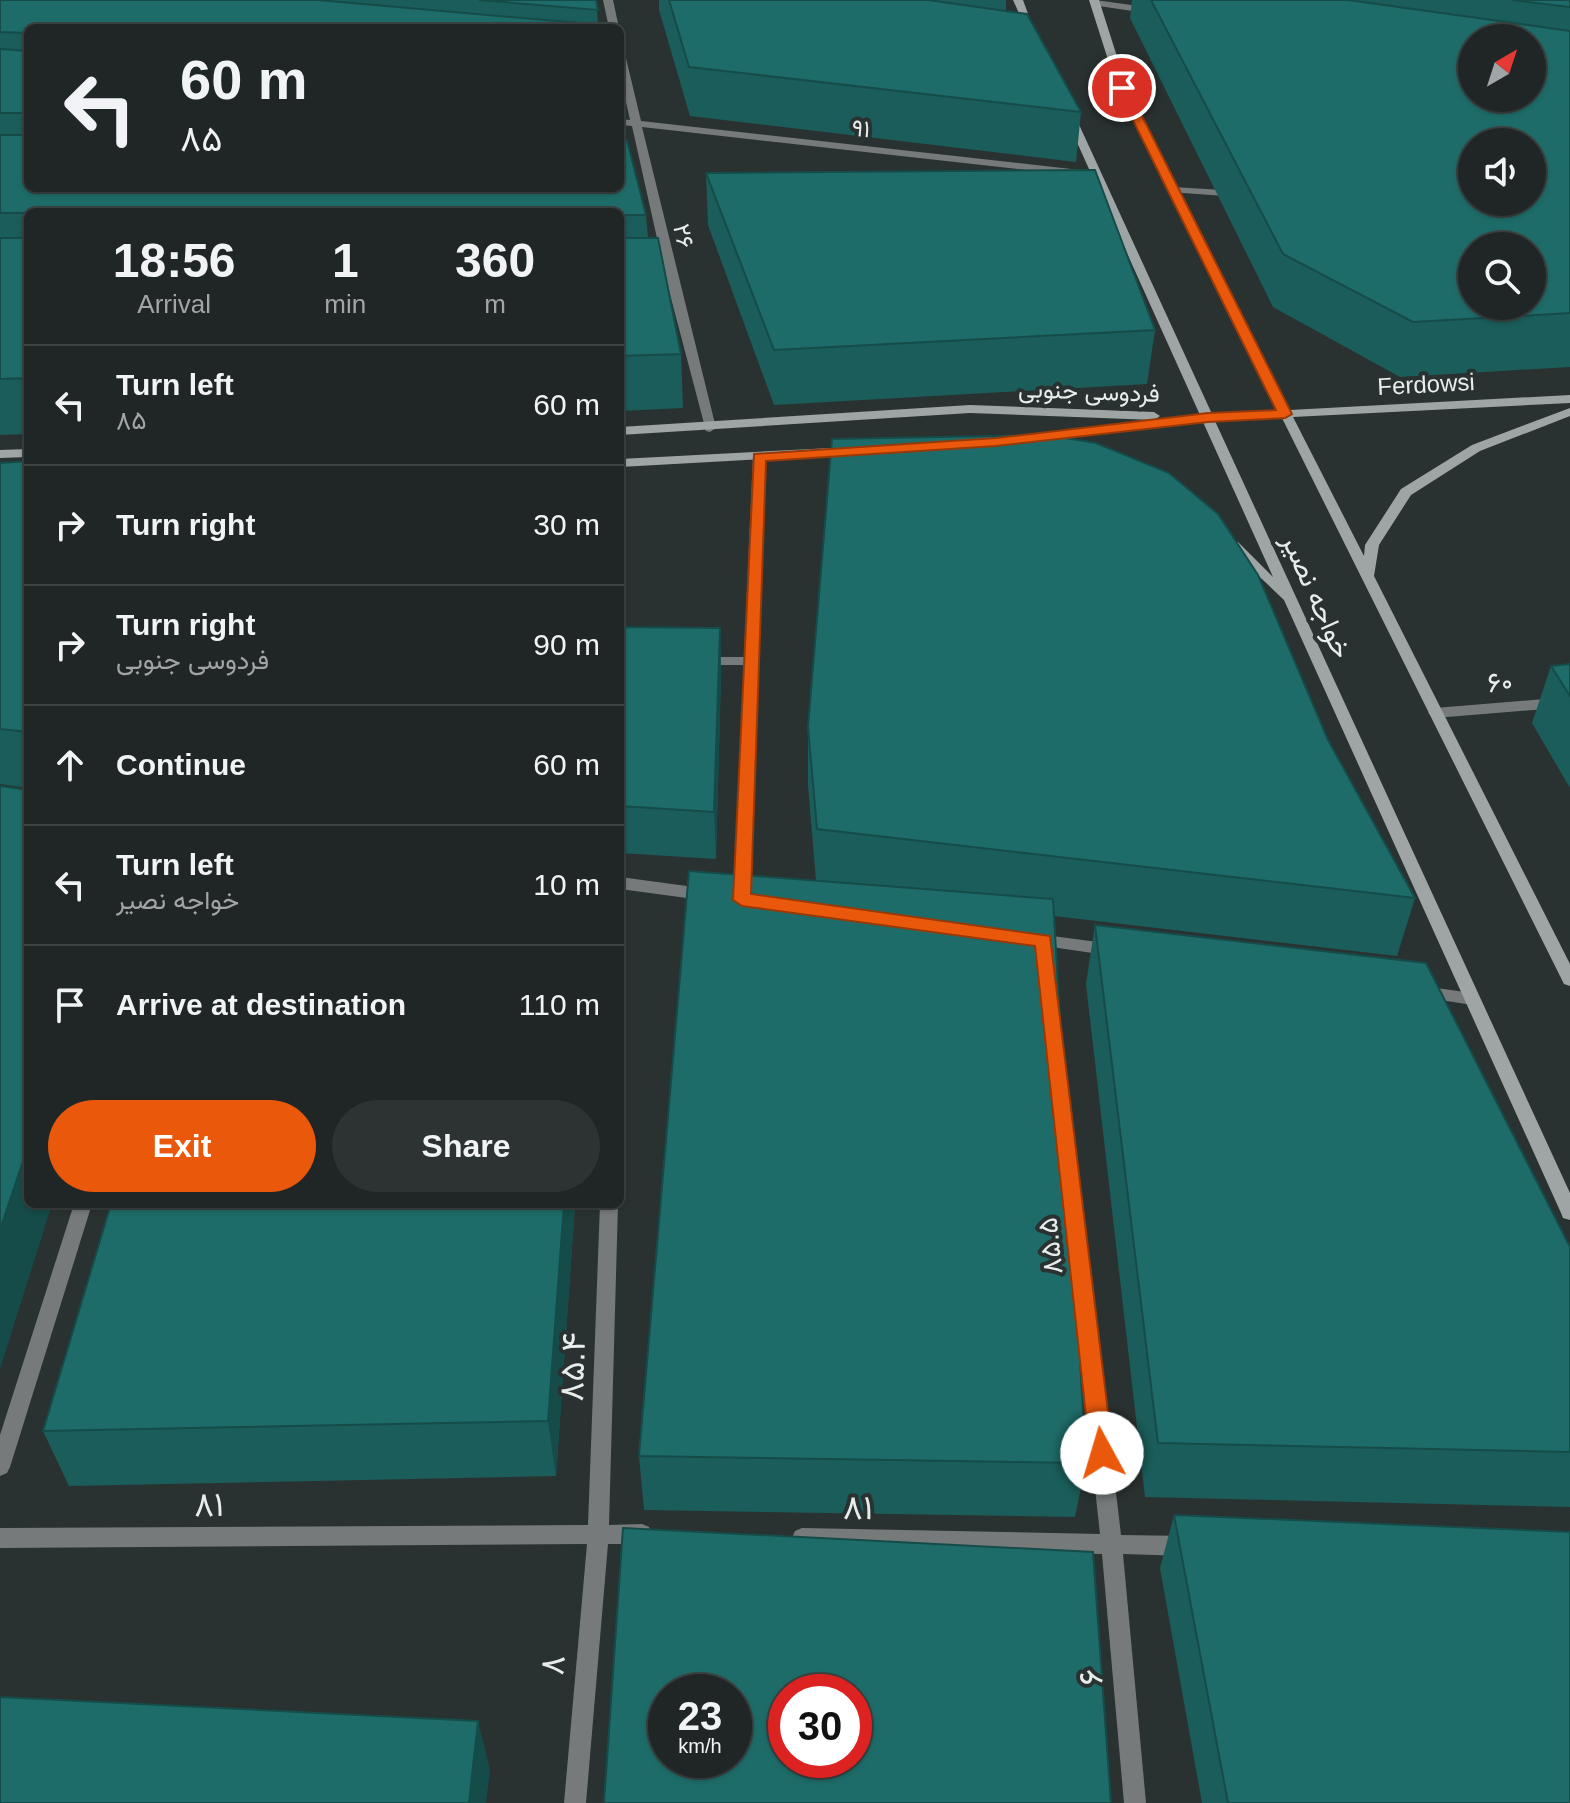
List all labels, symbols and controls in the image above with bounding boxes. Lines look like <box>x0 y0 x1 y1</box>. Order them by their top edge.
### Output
north arrow <box>1458 24 1546 112</box>
map controls <box>1458 24 1546 320</box>
text: 60 m <box>180 48 308 111</box>
pin <box>1088 54 1156 122</box>
icon: left <box>48 56 152 160</box>
icon: arrive <box>1100 66 1144 110</box>
street label: ۹۱ <box>850 114 872 142</box>
text: ۸۵ <box>180 118 222 159</box>
button: sound <box>1458 128 1546 216</box>
street label: ۲۶ <box>668 221 700 251</box>
button: search <box>1458 232 1546 320</box>
text: 18:56 <box>113 234 236 287</box>
text: 1 <box>332 234 359 287</box>
text: 360 <box>455 234 535 287</box>
text: Arrival <box>137 289 211 319</box>
text: min <box>324 289 366 319</box>
text: m <box>484 289 506 319</box>
text: Turn left <box>116 368 234 401</box>
street label: Ferdowsi <box>1377 368 1475 400</box>
street label: فردوسی جنوبی <box>1018 375 1160 409</box>
icon: left <box>48 383 92 427</box>
text: 60 m <box>533 388 600 421</box>
text: ۸۵ <box>116 405 147 435</box>
icon: right <box>48 503 92 547</box>
text: Turn right <box>116 508 255 541</box>
text: 30 m <box>533 508 600 541</box>
street label: خواجه نصیر <box>1274 528 1358 664</box>
text: Turn right <box>116 608 255 641</box>
icon: right <box>48 623 92 667</box>
text: 90 m <box>533 628 600 661</box>
text: فردوسی جنوبی <box>116 645 269 675</box>
street label: ۶۰ <box>1486 665 1514 699</box>
icon: ahead <box>48 743 92 787</box>
text: Continue <box>116 748 246 781</box>
text: 60 m <box>533 748 600 781</box>
text: Turn left <box>116 848 234 881</box>
icon: left <box>48 863 92 907</box>
text: 10 m <box>533 868 600 901</box>
text: خواجه نصیر <box>116 885 239 915</box>
icon: arrive <box>48 983 92 1027</box>
text: Arrive at destination <box>116 988 406 1021</box>
text: 110 m <box>519 988 600 1021</box>
button: Exit <box>48 1100 316 1192</box>
button: Share <box>332 1100 600 1192</box>
street label: ۸۵.۵ <box>1032 1216 1068 1276</box>
street label: ۸۵.۴ <box>552 1332 592 1402</box>
position arrow <box>1060 1411 1144 1495</box>
street label: ۸۱ <box>194 1485 224 1523</box>
street label: ۸۱ <box>843 1488 873 1526</box>
street label: ۸ <box>532 1653 572 1677</box>
street label: ۶ <box>1070 1667 1110 1687</box>
speed limit sign: 30 <box>768 1674 872 1778</box>
text: 23 <box>678 1694 722 1738</box>
text: km/h <box>678 1735 722 1757</box>

